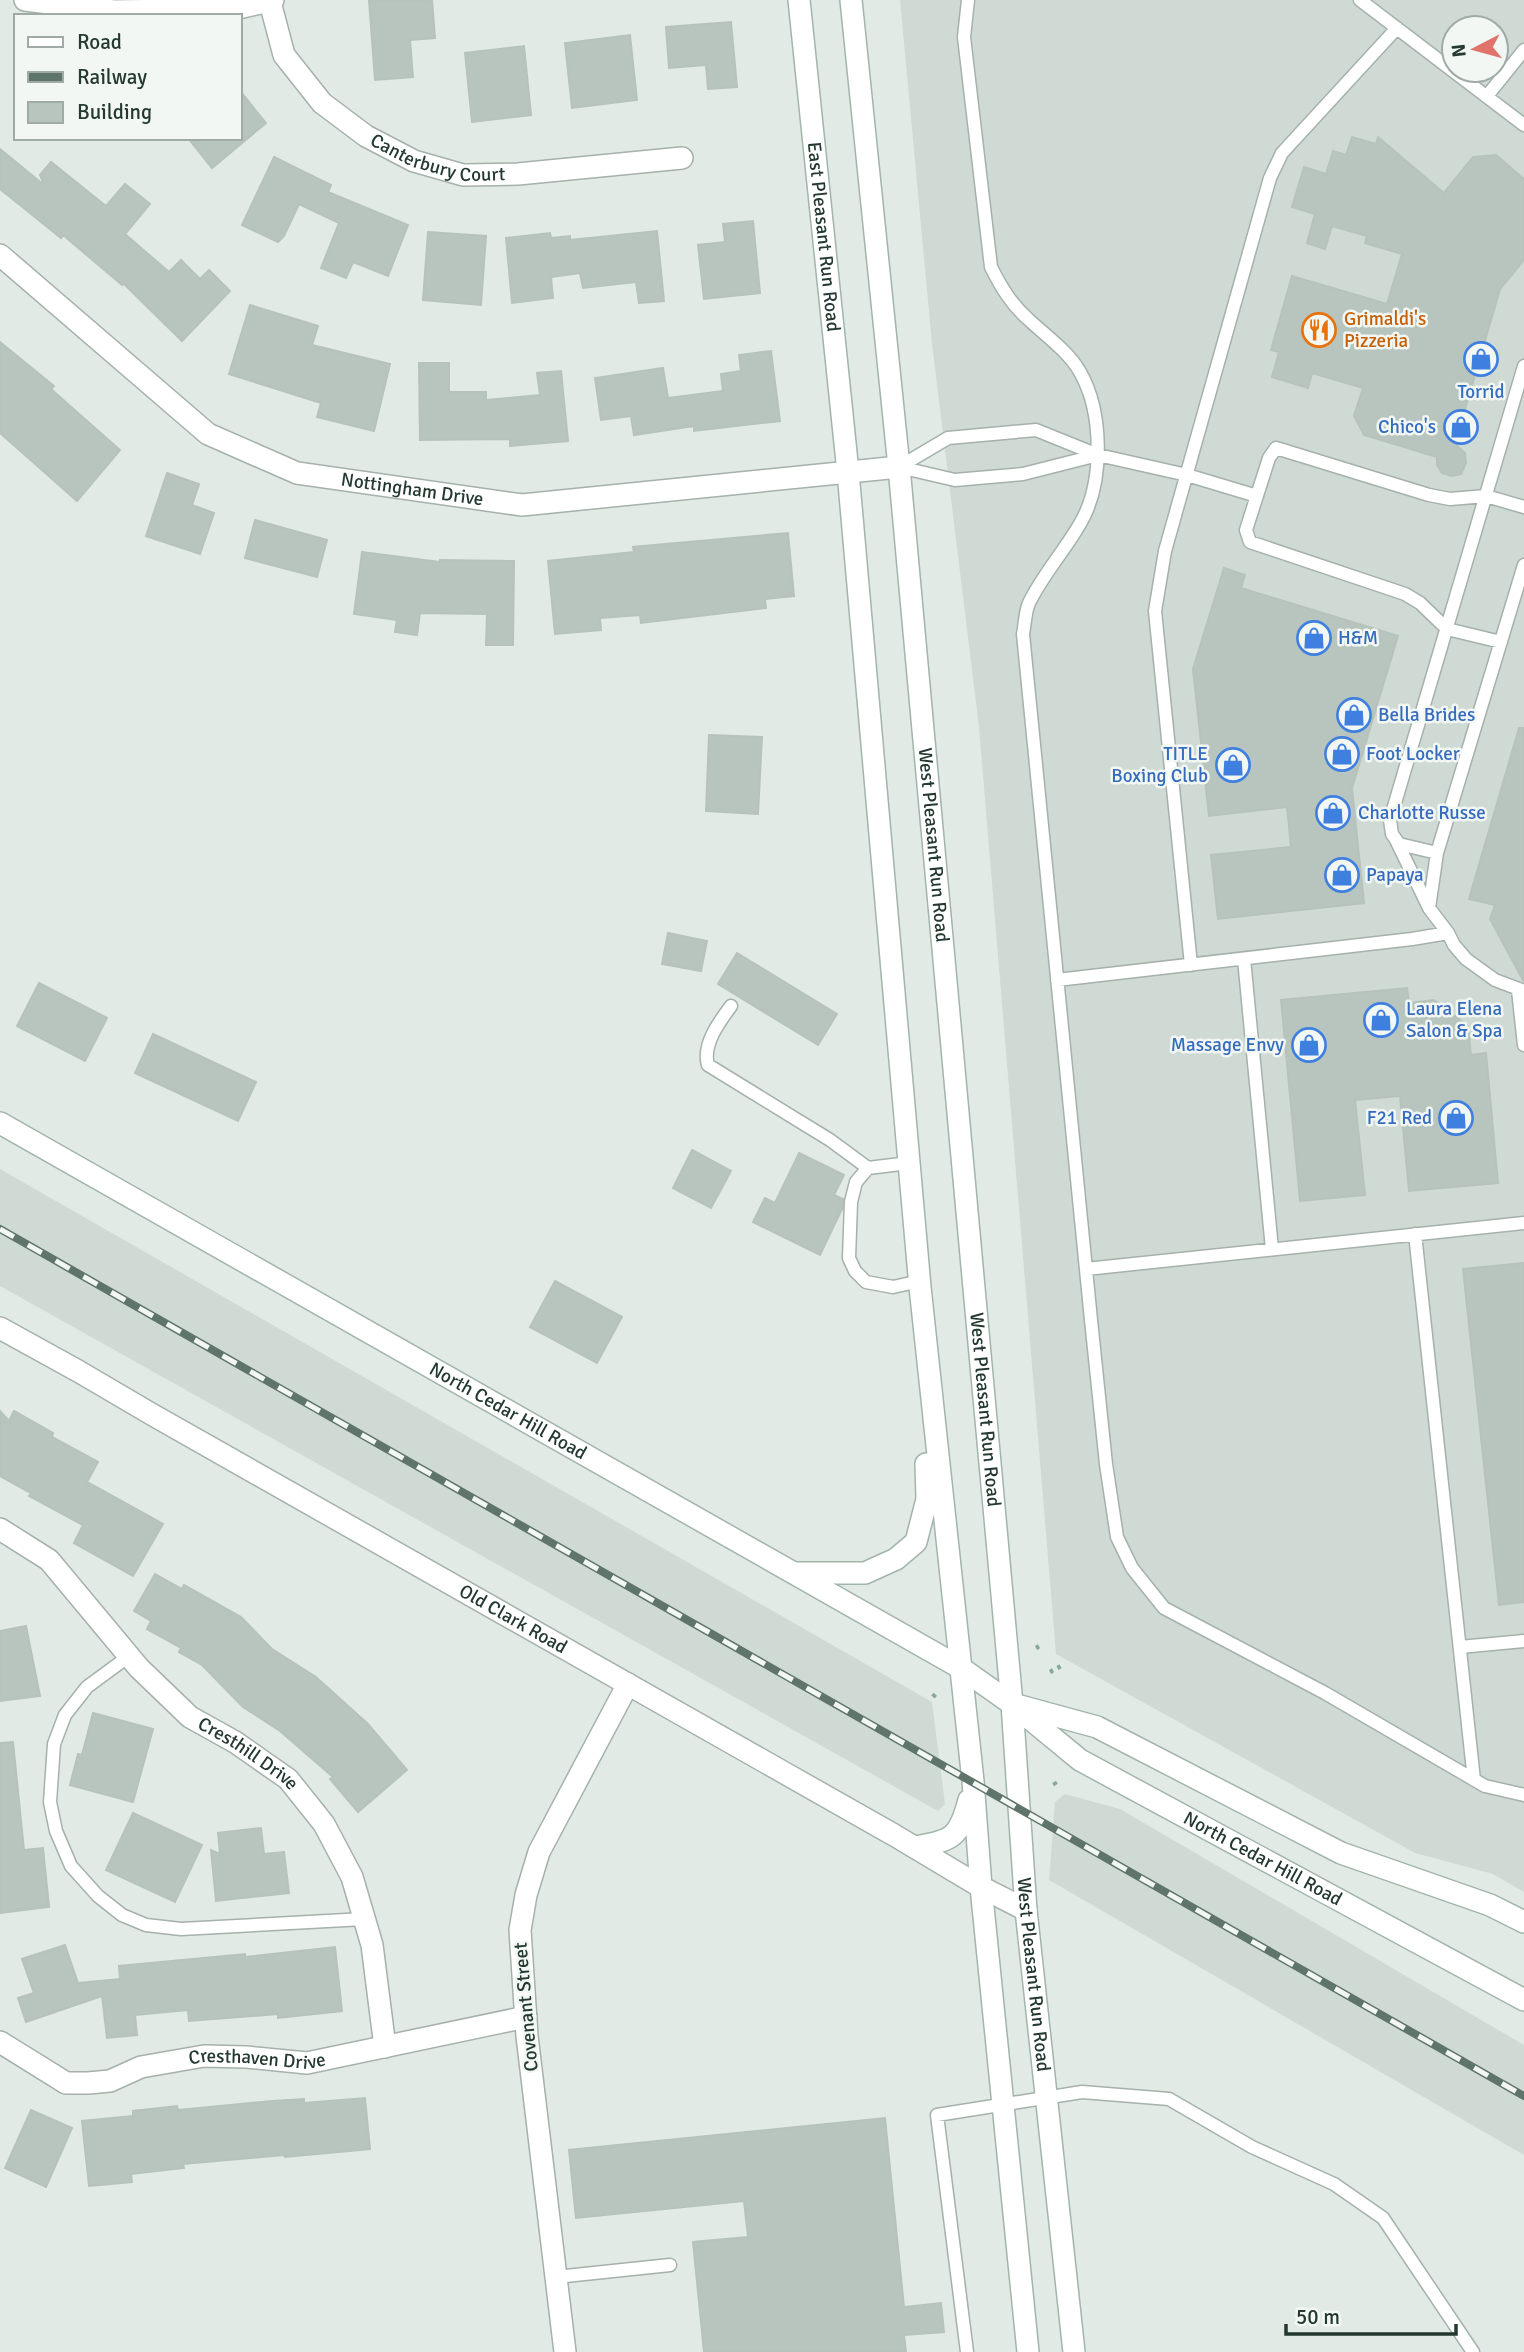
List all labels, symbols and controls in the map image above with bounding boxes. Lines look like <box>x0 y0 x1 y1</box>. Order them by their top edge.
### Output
legend <box>14 14 242 140</box>
north arrow <box>1440 14 1510 84</box>
text: Road <box>77 29 122 55</box>
text: N <box>1446 43 1472 58</box>
text: Railway <box>77 64 147 90</box>
text: Building <box>77 99 152 125</box>
street label: Canterbury Court <box>366 128 506 187</box>
street label: East Pleasant Run Road <box>802 141 845 333</box>
place label: Grimaldi's Pizzeria <box>1344 307 1426 353</box>
restaurant icon: Grimaldi's Pizzeria <box>1300 311 1338 349</box>
shop icon: Torrid <box>1462 340 1500 378</box>
place label: Torrid <box>1457 380 1505 404</box>
shop icon: Chico's <box>1442 408 1480 446</box>
place label: Chico's <box>1378 415 1436 439</box>
street label: Nottingham Drive <box>339 467 485 511</box>
shop icon: H&M <box>1295 619 1333 657</box>
place label: H&M <box>1338 626 1378 650</box>
shop icon: Bella Brides <box>1335 696 1373 734</box>
place label: Bella Brides <box>1378 703 1475 727</box>
shop icon: Foot Locker <box>1323 735 1361 773</box>
place label: TITLE Boxing Club <box>1111 742 1208 788</box>
place label: Foot Locker <box>1366 742 1460 766</box>
shop icon: TITLE Boxing Club <box>1214 746 1252 784</box>
street label: West Pleasant Run Road <box>913 747 954 943</box>
shop icon: Charlotte Russe <box>1314 794 1352 832</box>
place label: Charlotte Russe <box>1358 801 1486 825</box>
shop icon: Papaya <box>1323 856 1361 894</box>
place label: Papaya <box>1366 863 1424 887</box>
place label: Laura Elena Salon & Spa <box>1406 997 1502 1043</box>
shop icon: Laura Elena Salon & Spa <box>1362 1001 1400 1039</box>
shop icon: Massage Envy <box>1290 1026 1328 1064</box>
place label: Massage Envy <box>1171 1033 1284 1057</box>
shop icon: F21 Red <box>1437 1099 1475 1137</box>
place label: F21 Red <box>1367 1106 1432 1130</box>
street label: West Pleasant Run Road <box>964 1311 1006 1508</box>
street label: North Cedar Hill Road <box>425 1357 591 1465</box>
street label: Old Clark Road <box>455 1579 571 1659</box>
street label: Cresthill Drive <box>194 1712 304 1795</box>
street label: North Cedar Hill Road <box>1179 1806 1346 1911</box>
street label: West Pleasant Run Road <box>1012 1877 1055 2073</box>
street label: Covenant Street <box>508 1941 544 2073</box>
street label: Cresthaven Drive <box>187 2044 328 2075</box>
scale bar <box>1286 2292 1456 2336</box>
text: 50 m <box>1296 2304 1340 2330</box>

